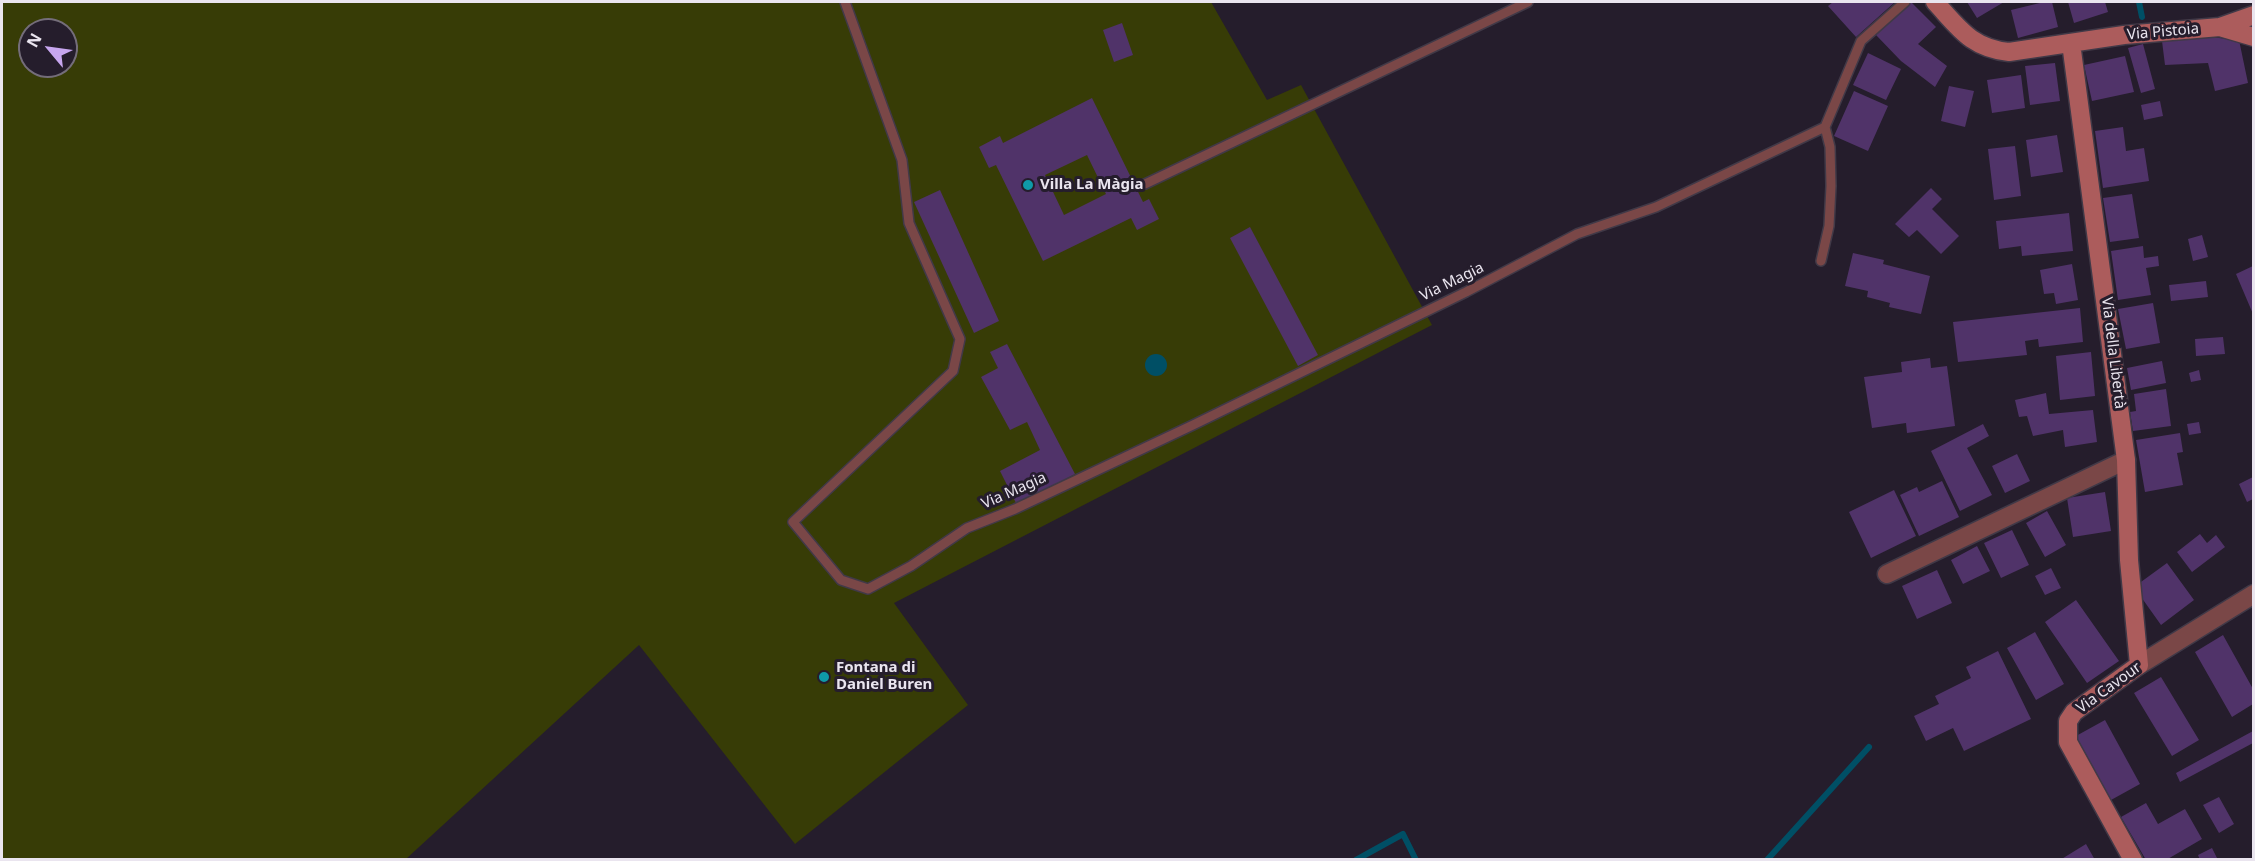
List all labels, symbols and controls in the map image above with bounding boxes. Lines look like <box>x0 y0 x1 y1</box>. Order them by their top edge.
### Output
north arrow <box>18 18 78 78</box>
street label: Via Pistoia <box>2126 20 2200 44</box>
text: N <box>21 29 47 51</box>
place label: Villa La Màgia <box>1040 176 1143 194</box>
marker: Villa La Màgia <box>1021 178 1035 192</box>
street label: Via Magia <box>1417 259 1487 305</box>
street label: Via della Libertà <box>2097 296 2129 410</box>
street label: Via Magia <box>979 469 1049 513</box>
place label: Fontana di Daniel Buren <box>836 659 932 694</box>
street label: Via Cavour <box>2073 659 2145 717</box>
marker: Fontana di Daniel Buren <box>817 670 831 684</box>

